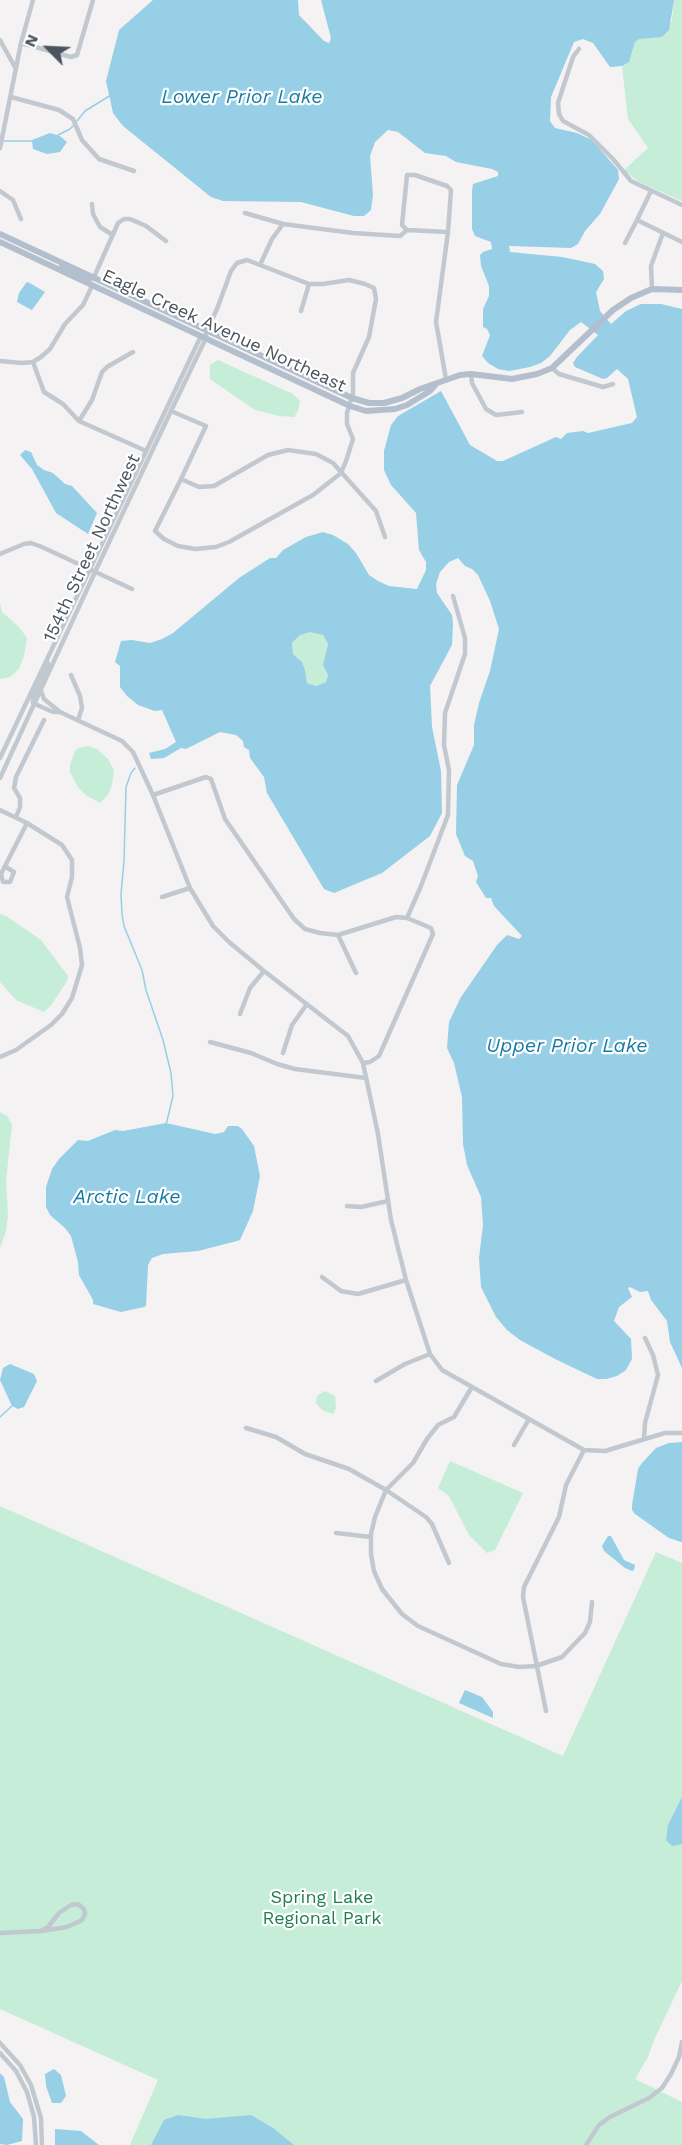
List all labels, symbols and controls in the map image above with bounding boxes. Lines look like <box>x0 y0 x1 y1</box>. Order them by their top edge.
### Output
north arrow <box>18 18 78 78</box>
text: N <box>20 31 42 50</box>
water label: Lower Prior Lake <box>161 85 323 109</box>
street label: Eagle Creek Avenue Northeast <box>99 265 349 397</box>
street label: 154th Street Northwest <box>39 451 145 645</box>
water label: Upper Prior Lake <box>486 1034 648 1058</box>
water label: Arctic Lake <box>73 1185 181 1209</box>
park label: Spring Lake Regional Park <box>263 1887 381 1930</box>

